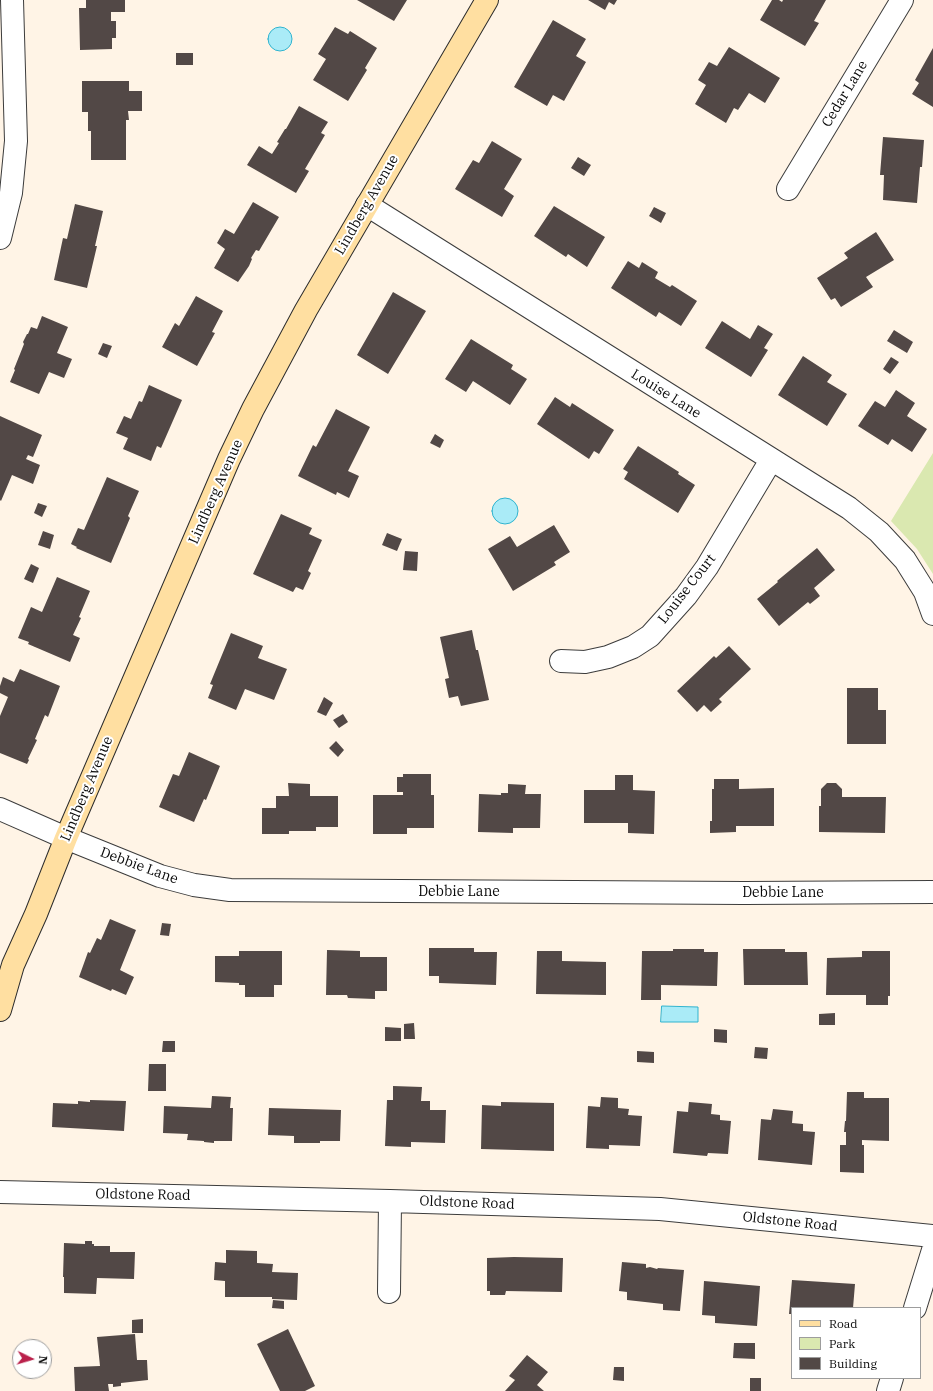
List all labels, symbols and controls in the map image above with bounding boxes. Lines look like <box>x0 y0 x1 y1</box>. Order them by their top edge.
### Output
street label: Cedar Lane <box>819 58 871 130</box>
street label: Lindberg Avenue <box>332 152 402 258</box>
street label: Louise Lane <box>628 366 704 422</box>
street label: Lindberg Avenue <box>185 437 247 547</box>
street label: Louise Court <box>655 551 719 627</box>
street label: Lindberg Avenue <box>57 734 117 844</box>
street label: Debbie Lane <box>98 844 180 888</box>
street label: Debbie Lane <box>418 884 500 900</box>
street label: Debbie Lane <box>742 885 824 901</box>
street label: Oldstone Road <box>95 1186 191 1204</box>
street label: Oldstone Road <box>419 1193 515 1213</box>
street label: Oldstone Road <box>742 1209 838 1235</box>
legend <box>791 1307 921 1379</box>
text: Road <box>829 1316 858 1331</box>
text: Park <box>829 1336 855 1351</box>
north arrow <box>12 1339 52 1379</box>
text: N <box>36 1355 50 1365</box>
text: Building <box>829 1356 877 1371</box>

